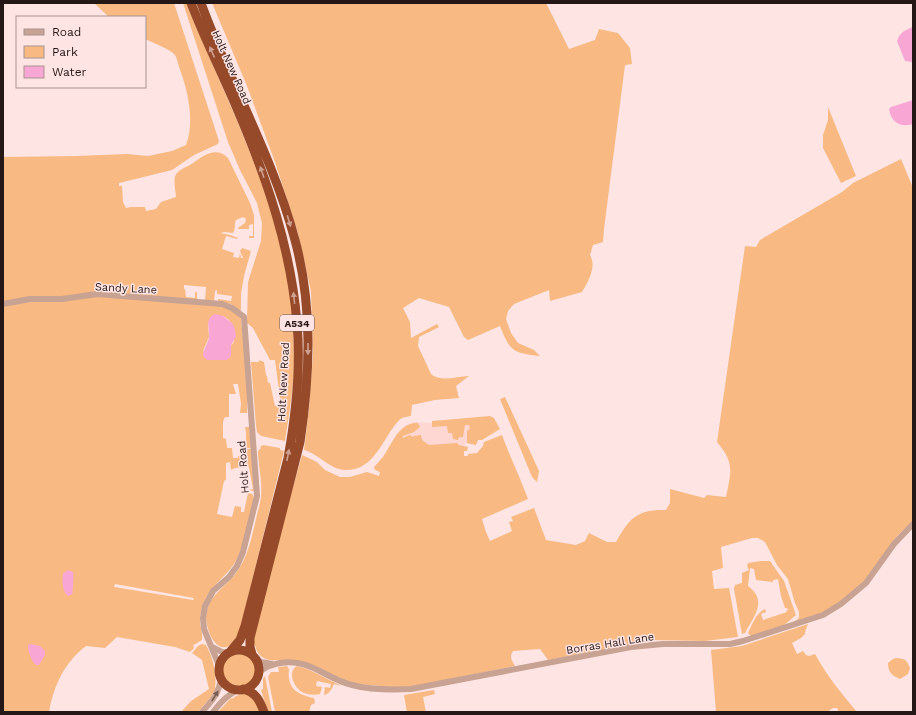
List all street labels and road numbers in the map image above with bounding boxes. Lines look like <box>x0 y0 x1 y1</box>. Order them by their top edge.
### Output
street label: Holt New Road <box>209 28 254 106</box>
street label: Sandy Lane <box>95 280 157 297</box>
road number: A534 <box>280 315 314 331</box>
street label: Holt New Road <box>275 342 292 422</box>
street label: Holt Road <box>235 440 252 494</box>
street label: Borras Hall Lane <box>565 630 655 657</box>

